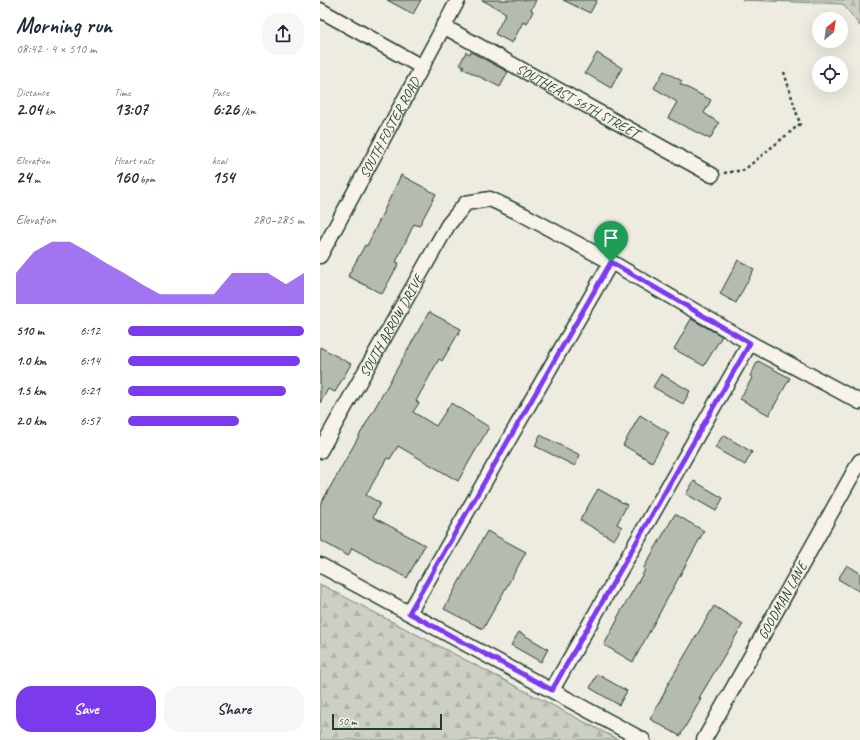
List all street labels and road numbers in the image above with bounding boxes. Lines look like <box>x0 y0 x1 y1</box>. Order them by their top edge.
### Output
street label: SOUTHEAST 56TH STREET <box>513 60 645 144</box>
street label: SOUTH FOSTER ROAD <box>356 73 425 181</box>
street label: SOUTH ARROW DRIVE <box>356 270 428 380</box>
street label: GOODMAN LANE <box>754 557 812 642</box>

